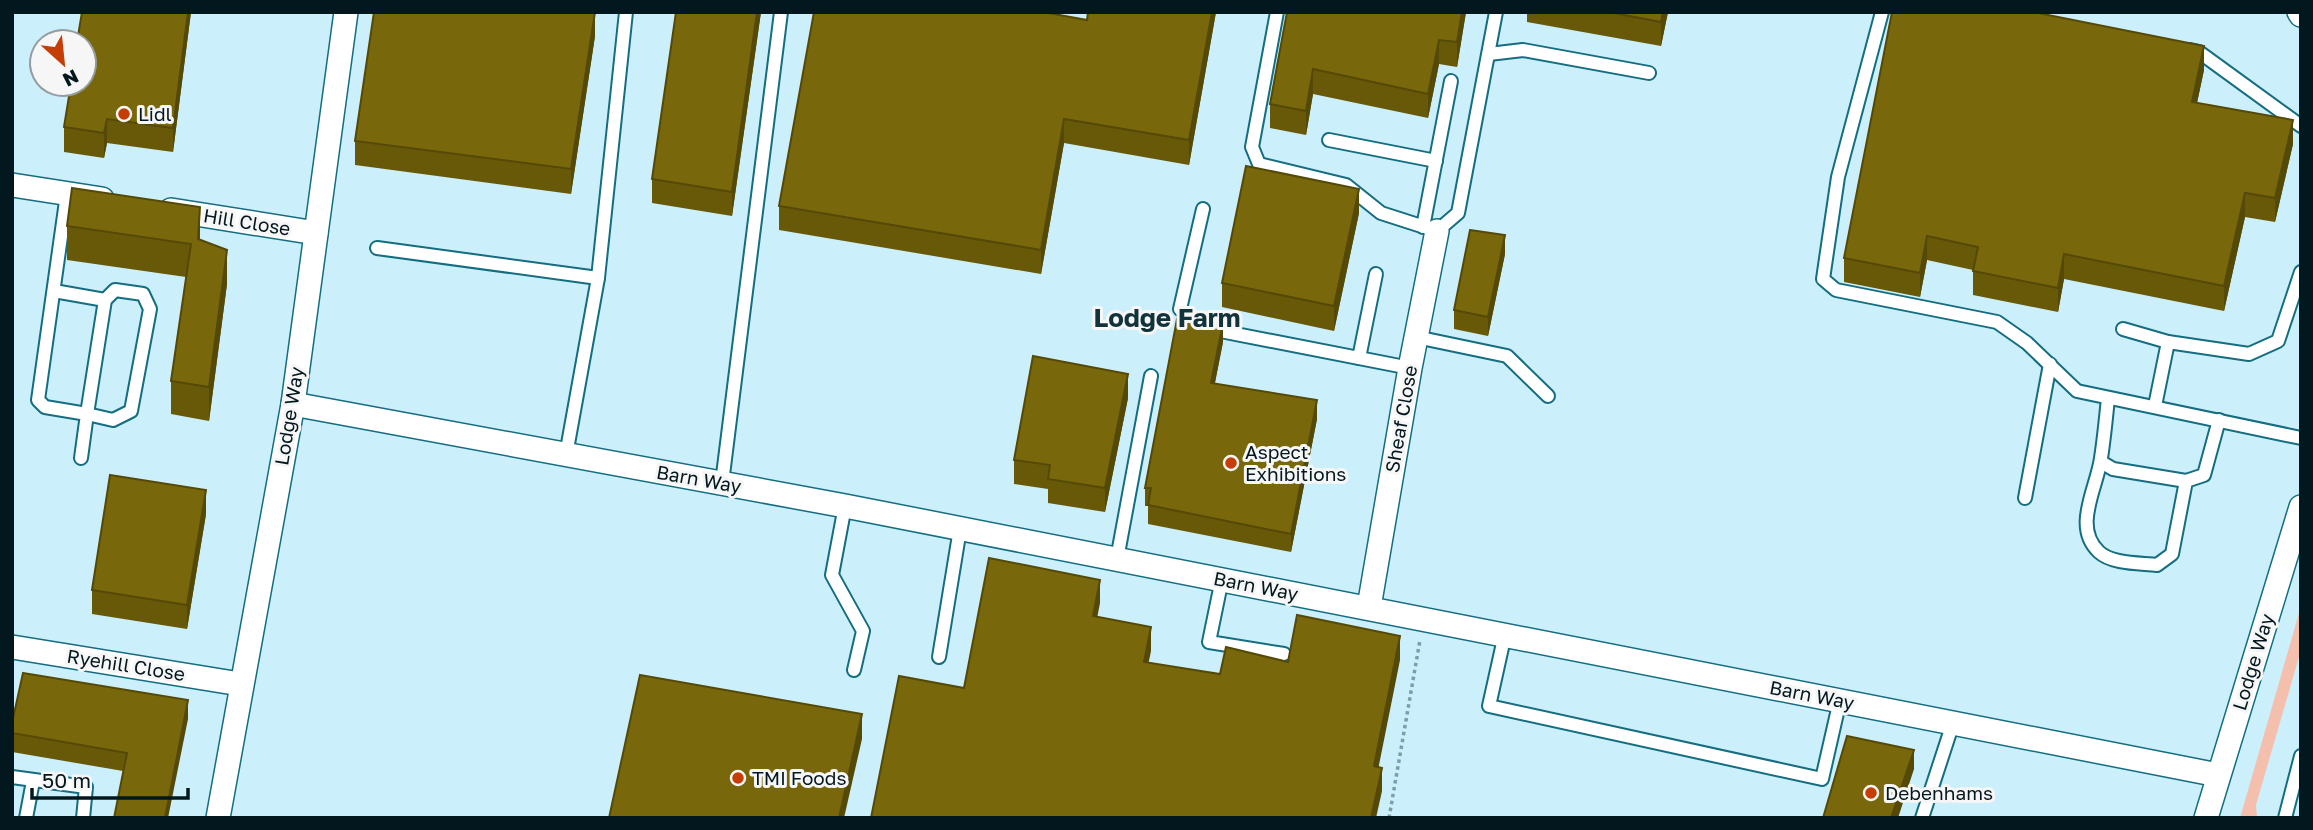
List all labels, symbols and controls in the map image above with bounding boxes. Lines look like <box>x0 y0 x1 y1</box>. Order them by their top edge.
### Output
north arrow <box>28 28 98 98</box>
text: N <box>59 65 83 92</box>
place label: Lidl <box>138 102 172 125</box>
marker: Lidl <box>116 106 132 122</box>
street label: Hill Close <box>202 203 292 240</box>
district label: Lodge Farm <box>1093 302 1241 333</box>
street label: Sheaf Close <box>1380 363 1421 474</box>
street label: Lodge Way <box>269 365 308 467</box>
place label: Aspect Exhibitions <box>1245 440 1346 485</box>
marker: Aspect Exhibitions <box>1223 455 1239 471</box>
street label: Barn Way <box>655 460 744 497</box>
street label: Barn Way <box>1212 566 1301 605</box>
street label: Lodge Way <box>2227 610 2278 713</box>
street label: Ryehill Close <box>65 644 187 685</box>
street label: Barn Way <box>1768 675 1857 714</box>
scale bar <box>32 756 187 800</box>
place label: TMI Foods <box>752 766 847 789</box>
text: 50 m <box>42 767 91 793</box>
marker: TMI Foods <box>730 770 746 786</box>
place label: Debenhams <box>1885 781 1993 804</box>
marker: Debenhams <box>1863 785 1879 801</box>

